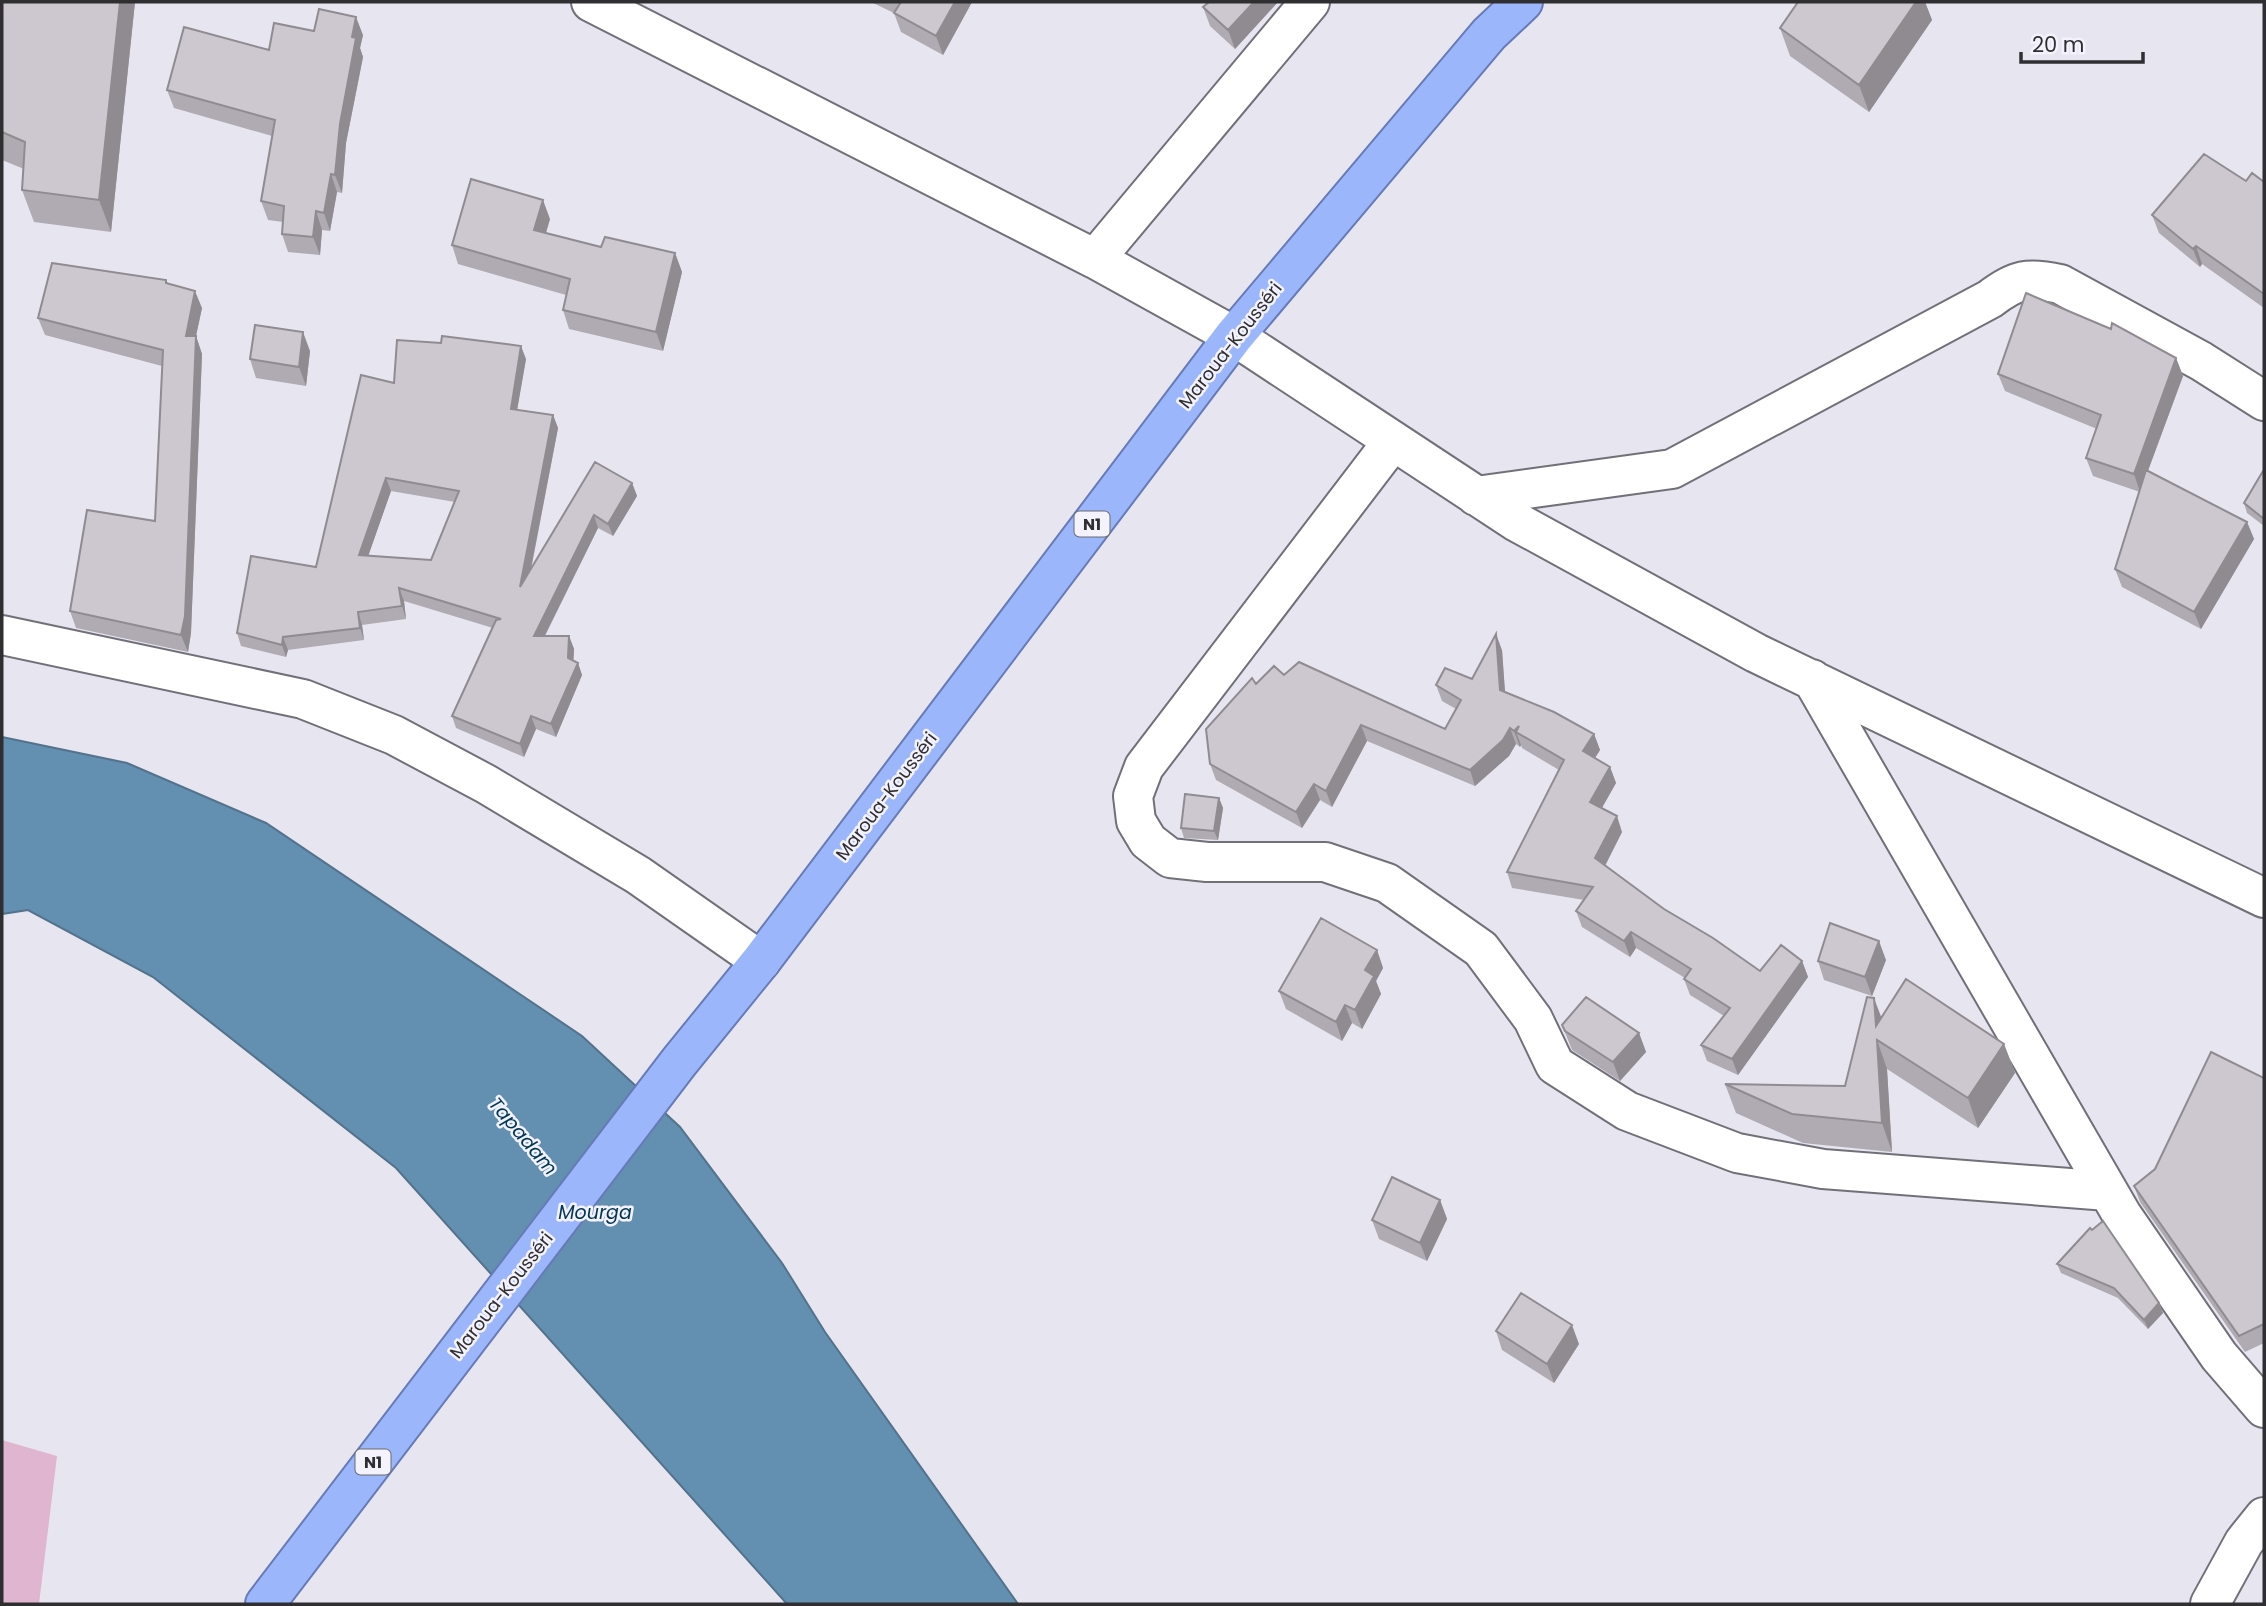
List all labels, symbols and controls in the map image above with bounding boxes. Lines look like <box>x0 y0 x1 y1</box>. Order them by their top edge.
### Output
scale bar <box>2021 21 2144 65</box>
text: 20 m <box>2032 30 2085 59</box>
street label: Maroua-Kousséri <box>1173 276 1287 414</box>
road number: N1 <box>1074 512 1110 537</box>
street label: Maroua-Kousséri <box>830 727 942 865</box>
water label: Tapadam <box>482 1091 564 1181</box>
water label: Mourga <box>558 1199 632 1226</box>
street label: Maroua-Kousséri <box>444 1226 558 1364</box>
road number: N1 <box>356 1450 390 1474</box>

